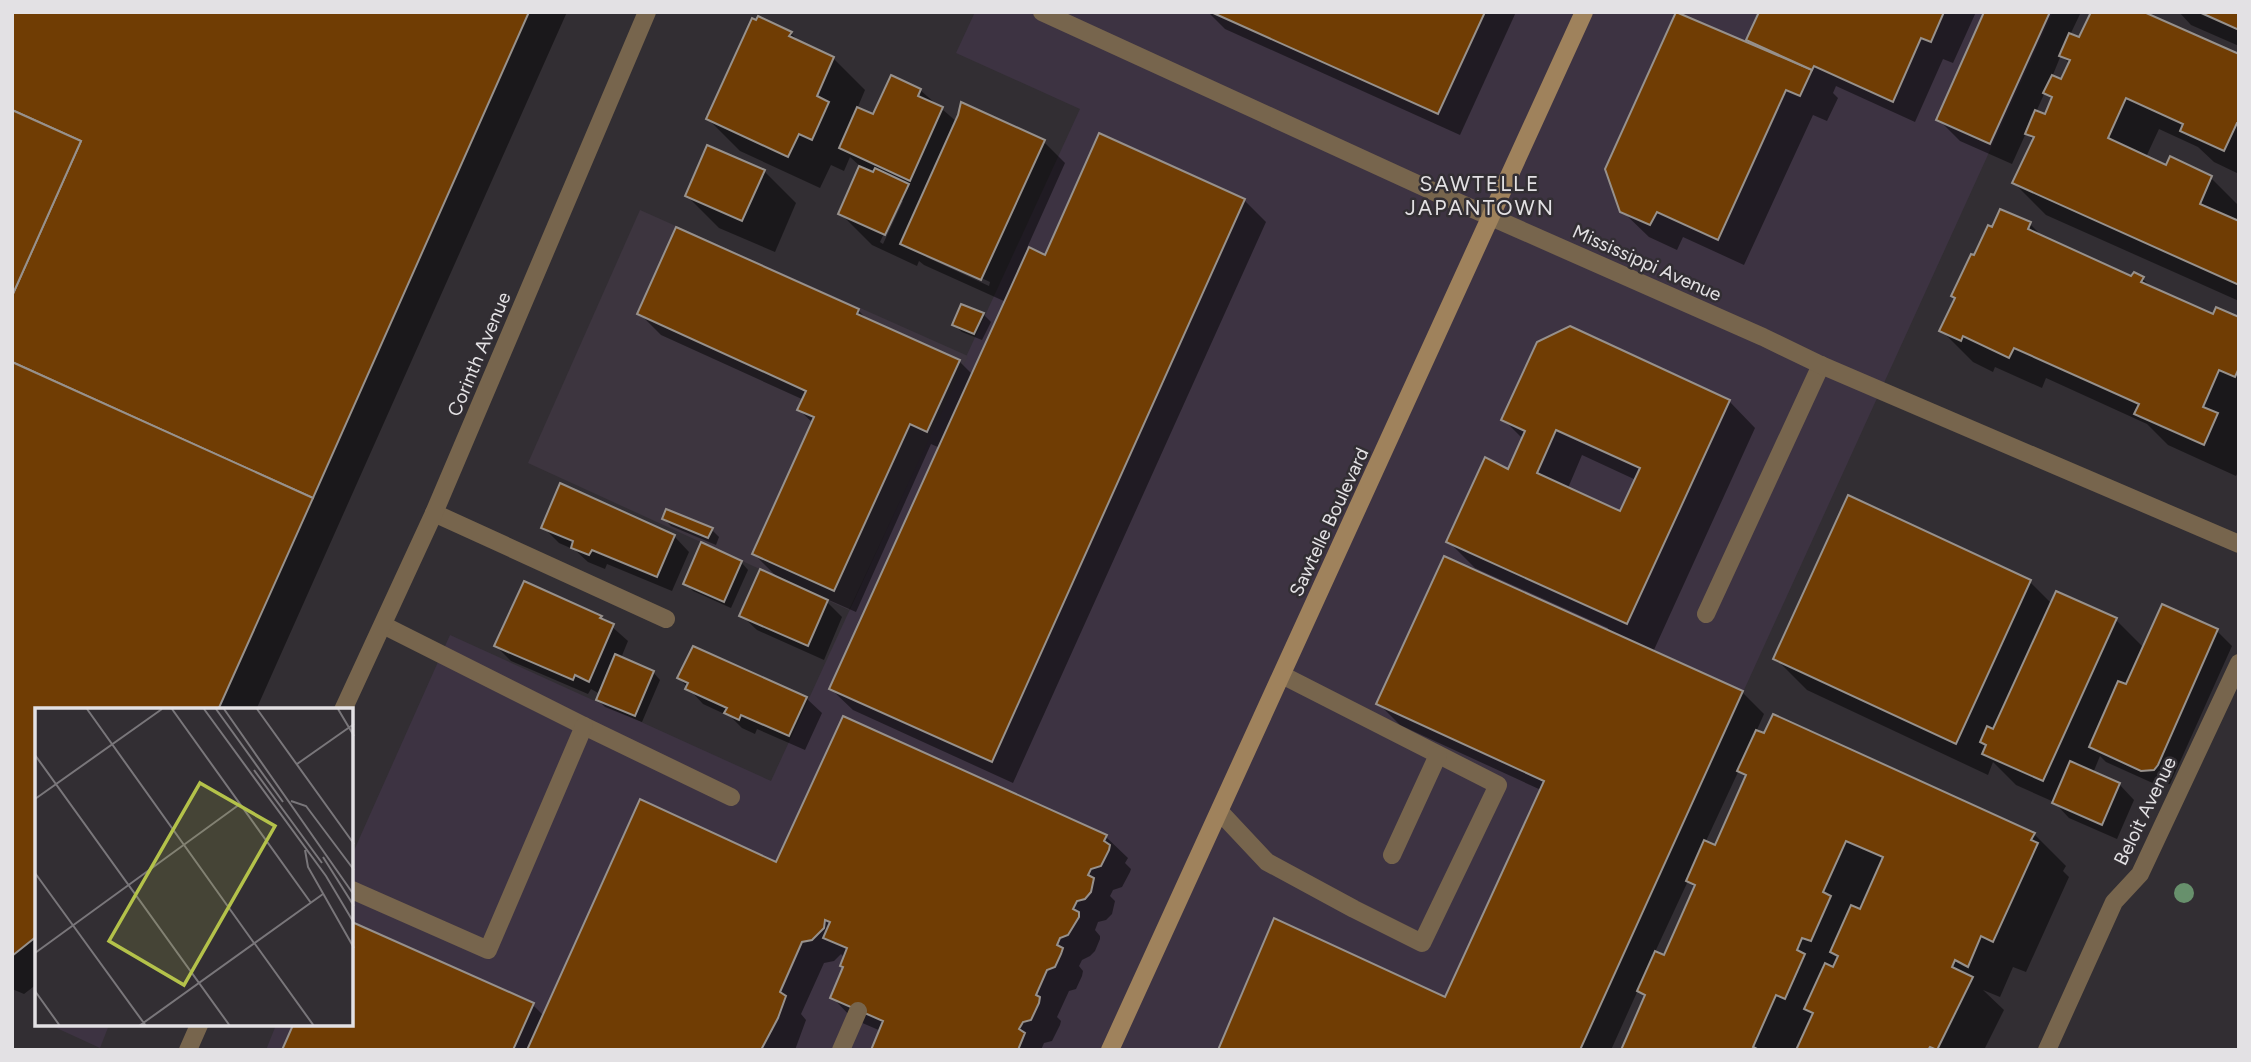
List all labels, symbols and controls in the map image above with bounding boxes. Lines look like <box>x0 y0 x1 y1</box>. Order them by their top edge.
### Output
district label: SAWTELLE JAPANTOWN <box>1405 171 1555 220</box>
street label: Mississippi Avenue <box>1569 220 1725 306</box>
street label: Corinth Avenue <box>442 288 516 420</box>
street label: Sawtelle Boulevard <box>1284 444 1374 600</box>
inset map <box>35 708 354 1027</box>
street label: Beloit Avenue <box>2109 753 2181 869</box>

